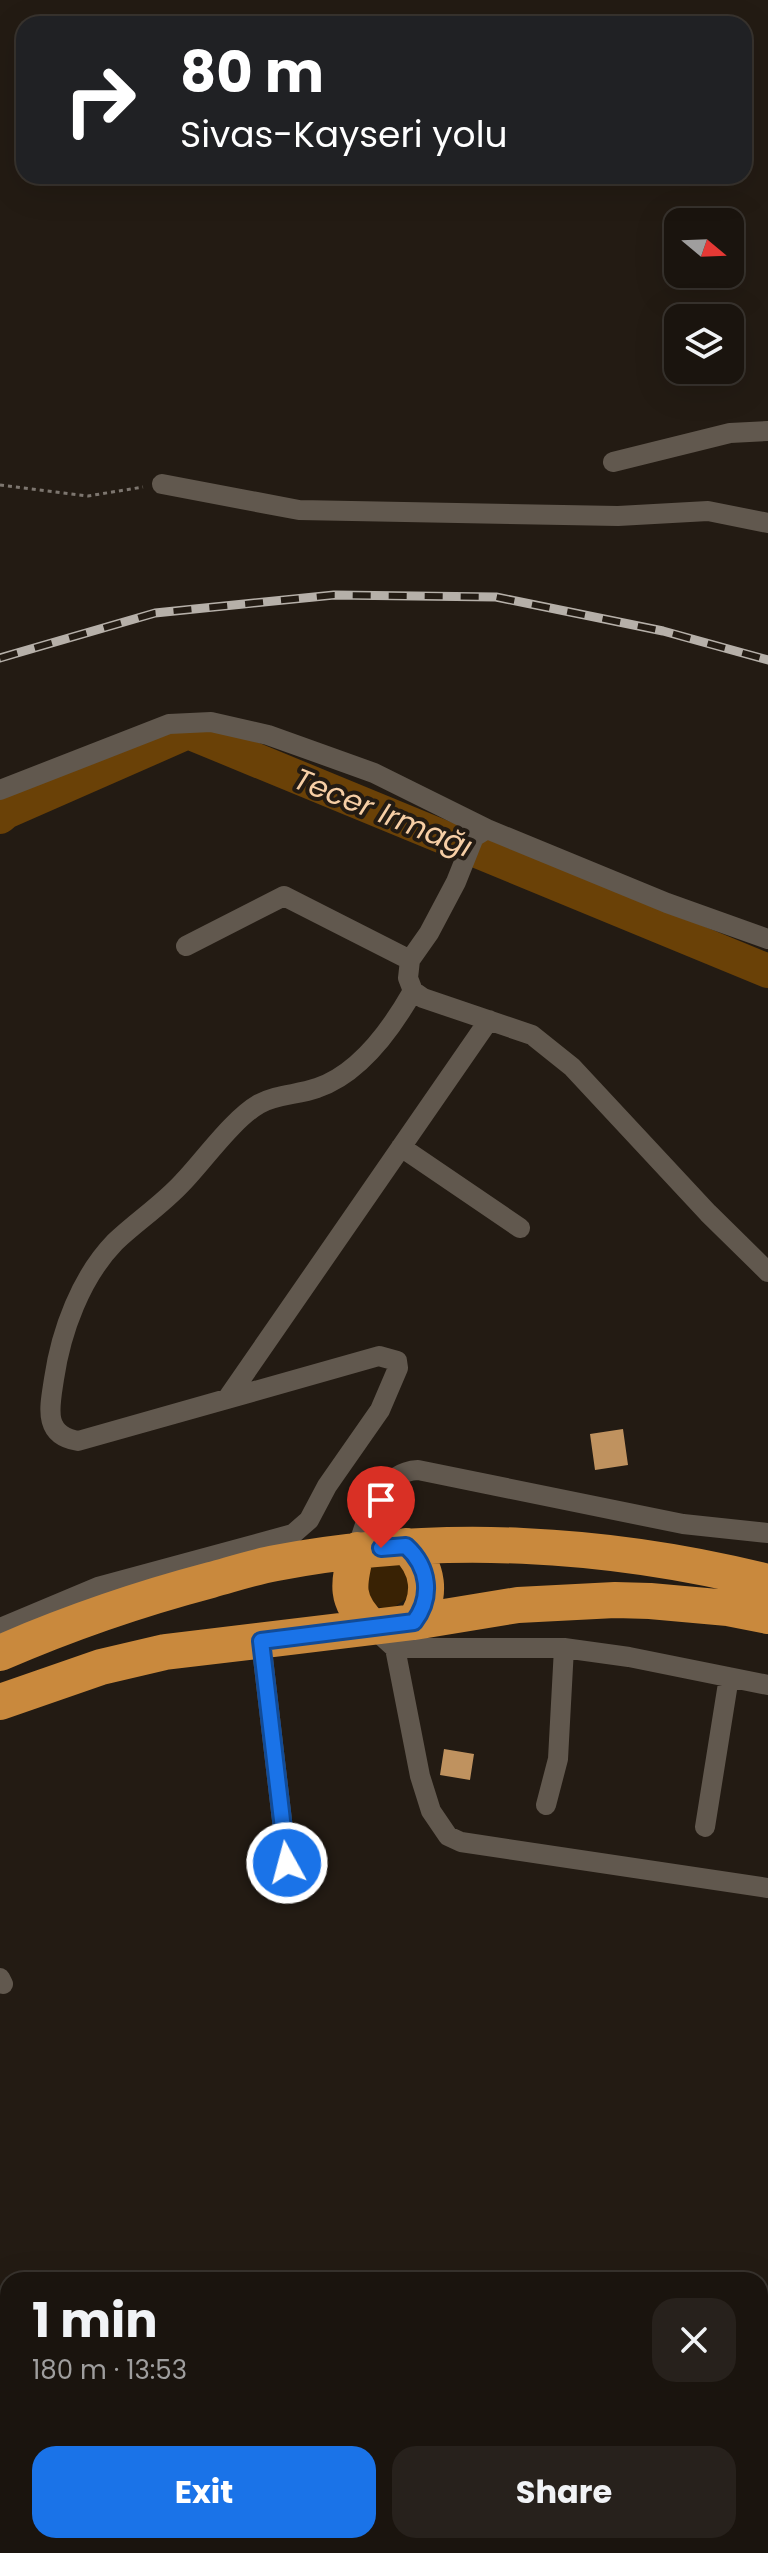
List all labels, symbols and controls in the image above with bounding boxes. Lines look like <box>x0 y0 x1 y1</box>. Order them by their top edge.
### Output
text: 80 m <box>180 33 324 112</box>
icon: right <box>48 48 152 152</box>
text: Sivas-Kayseri yolu <box>180 109 508 160</box>
north arrow <box>664 208 744 288</box>
map controls <box>664 208 744 384</box>
button: layers <box>664 304 744 384</box>
water label: Tecer Irmağı <box>287 757 479 868</box>
pin <box>347 1466 415 1548</box>
icon: arrive <box>359 1478 403 1522</box>
position arrow <box>245 1821 329 1905</box>
text: 1 min <box>32 2287 158 2354</box>
button: close <box>652 2298 736 2382</box>
text: 180 m · 13:53 <box>32 2352 187 2388</box>
button: Exit <box>32 2446 376 2538</box>
button: Share <box>392 2446 736 2538</box>

